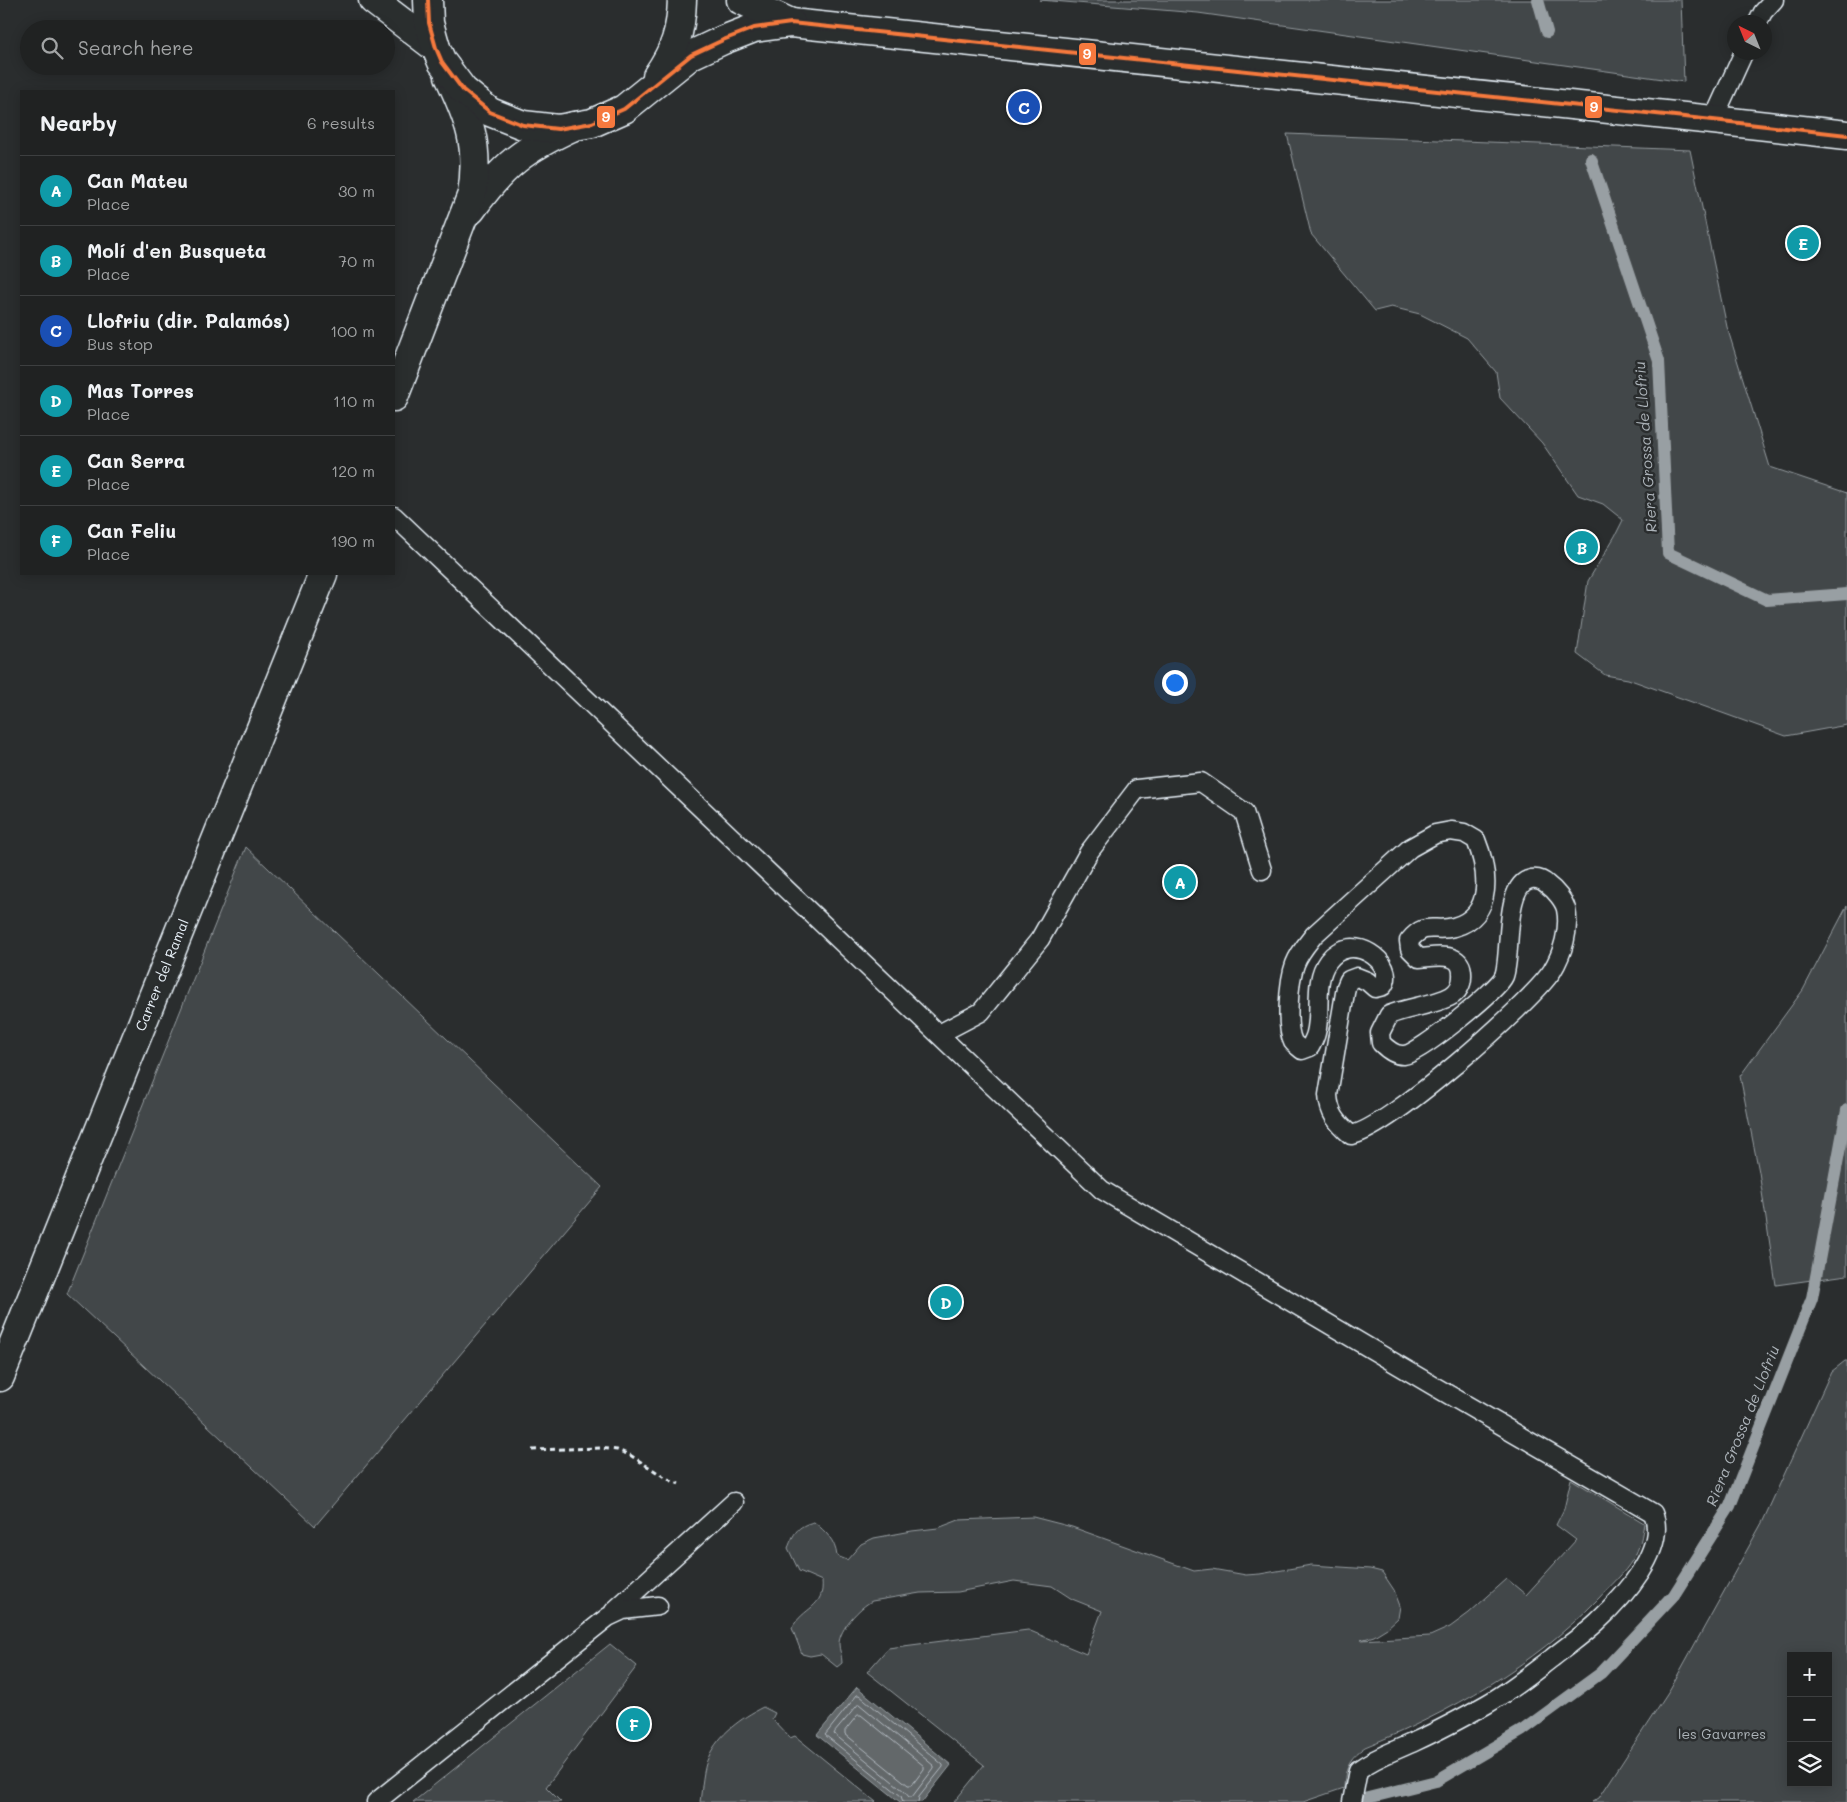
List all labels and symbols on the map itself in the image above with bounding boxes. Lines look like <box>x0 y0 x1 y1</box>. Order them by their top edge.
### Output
north arrow <box>1727 15 1772 60</box>
line badge: 9 <box>1078 42 1097 66</box>
text: 9 <box>1083 44 1092 63</box>
pin: C <box>1008 88 1040 126</box>
line badge: 9 <box>1584 95 1603 119</box>
text: 9 <box>1590 97 1599 116</box>
line badge: 9 <box>596 105 616 129</box>
text: 9 <box>602 107 611 126</box>
pin: E <box>1787 224 1819 262</box>
water label: Riera Grossa de Llofriu <box>1629 361 1661 533</box>
pin: B <box>1566 528 1598 566</box>
your location <box>1162 670 1188 696</box>
pin: A <box>1164 863 1196 901</box>
street label: Carrer del Ramal <box>130 916 193 1034</box>
pin: D <box>930 1283 962 1321</box>
water label: Riera Grossa de Llofriu <box>1701 1342 1784 1509</box>
pin: F <box>618 1705 650 1743</box>
park label: les Gavarres <box>1678 1724 1766 1743</box>

